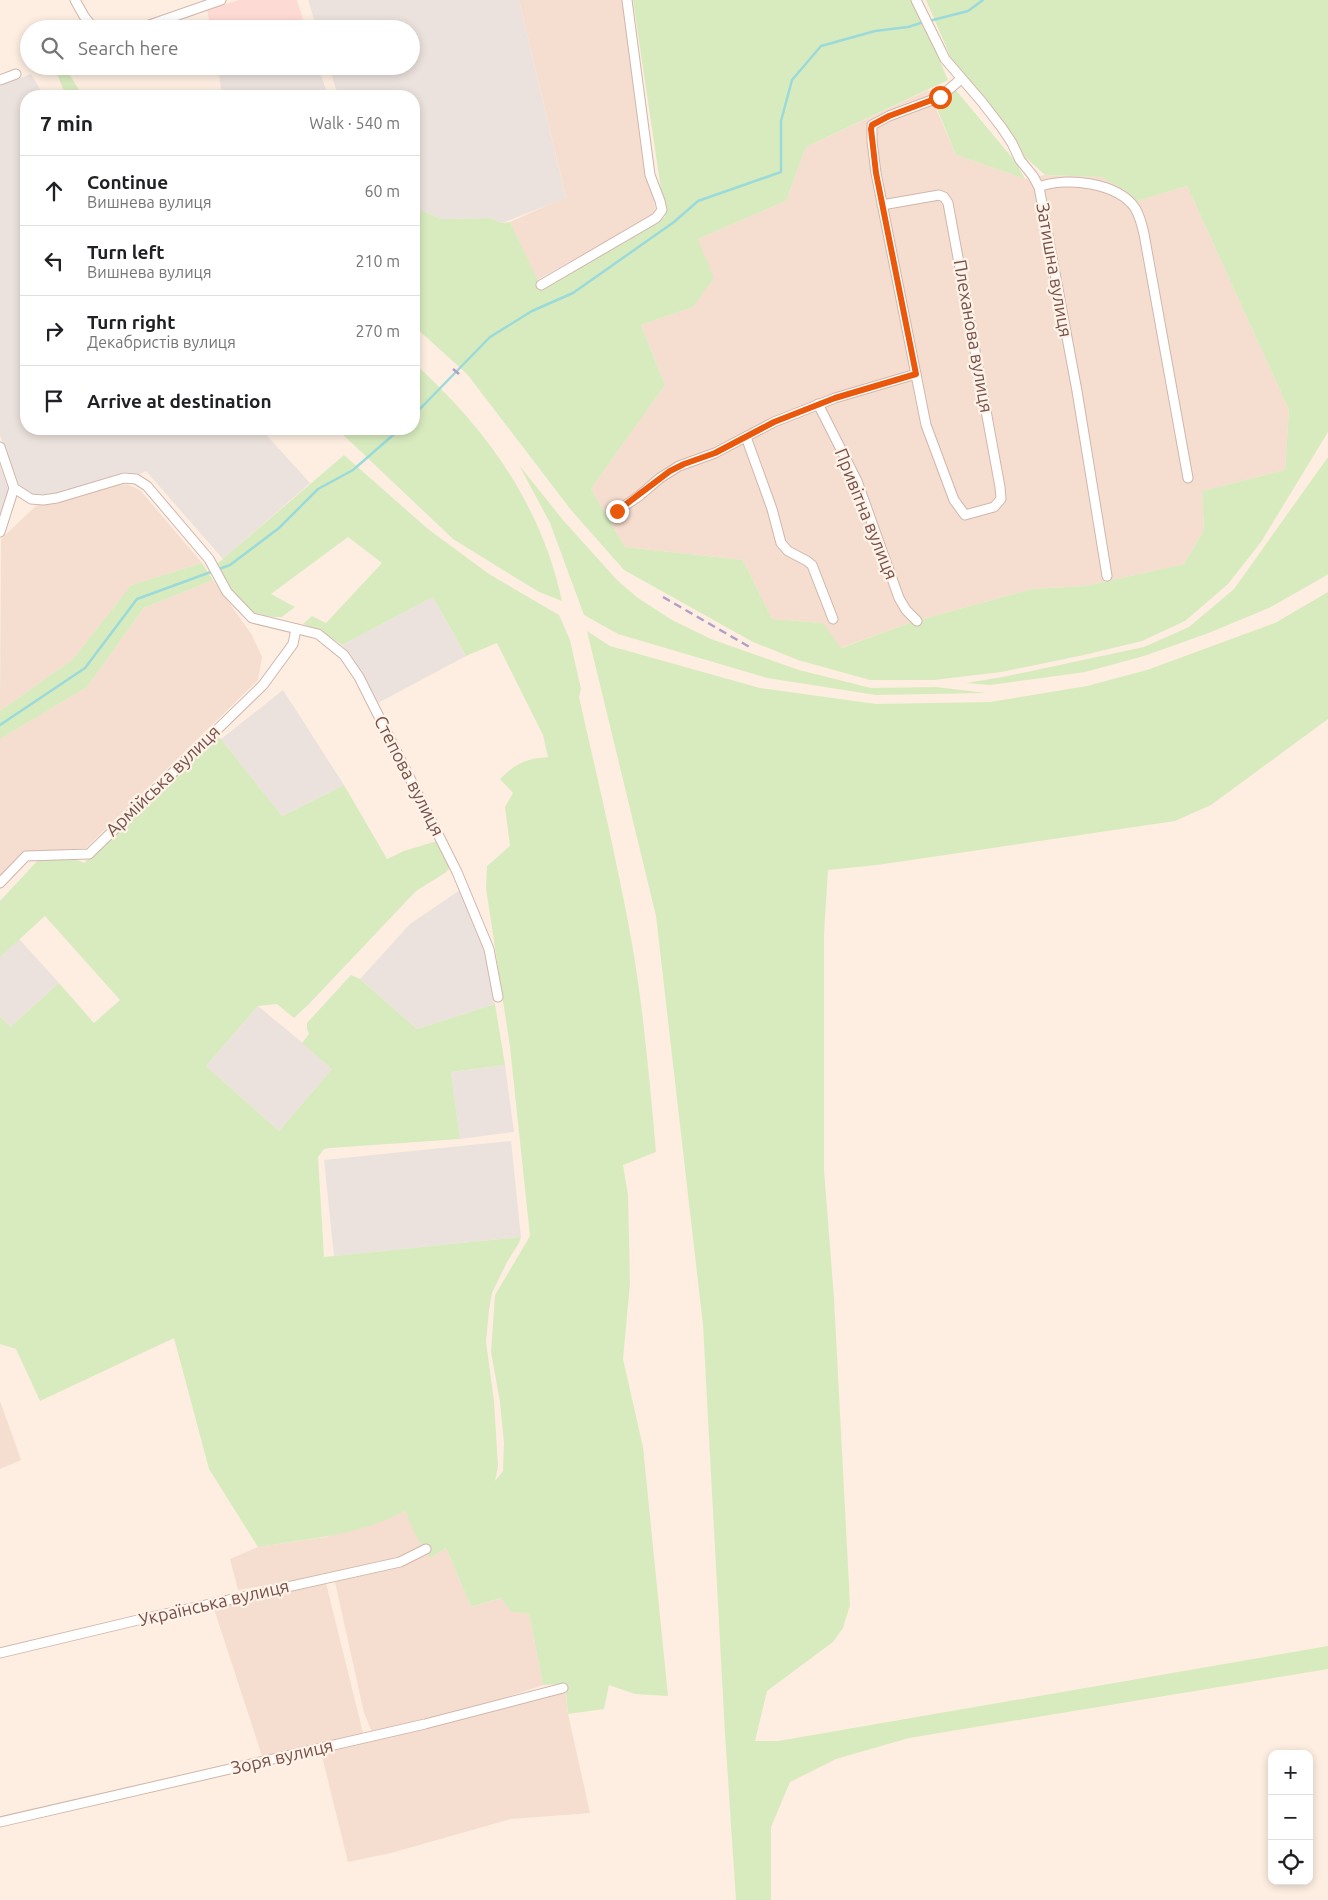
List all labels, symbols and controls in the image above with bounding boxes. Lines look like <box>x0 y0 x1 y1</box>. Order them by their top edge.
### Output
search box <box>20 20 420 75</box>
icon: search <box>38 34 66 62</box>
text: Search here <box>78 37 178 59</box>
route start <box>929 86 952 109</box>
text: 7 min <box>40 111 93 135</box>
text: Walk · 540 m <box>309 114 400 132</box>
text: Continue <box>87 171 168 193</box>
icon: ahead <box>40 177 68 205</box>
text: 60 m <box>364 182 400 200</box>
text: Вишнева вулиця <box>87 193 212 211</box>
street label: Затишна вулиця <box>1033 201 1077 339</box>
text: Turn left <box>87 241 165 263</box>
icon: left <box>40 247 68 275</box>
text: 210 m <box>355 252 400 270</box>
street label: Плеханова вулиця <box>951 258 997 414</box>
text: Вишнева вулиця <box>87 263 212 281</box>
text: Turn right <box>87 311 175 333</box>
icon: right <box>40 317 68 345</box>
text: 270 m <box>355 322 400 340</box>
text: Декабристів вулиця <box>87 333 236 351</box>
icon: arrive <box>40 387 68 415</box>
text: Arrive at destination <box>87 390 272 412</box>
street label: Привітна вулиця <box>832 445 902 582</box>
route end <box>606 500 629 523</box>
street label: Степова вулиця <box>371 712 449 839</box>
street label: Армійська вулиця <box>101 721 223 840</box>
street label: Українська вулиця <box>137 1575 291 1629</box>
street label: Зоря вулиця <box>229 1735 335 1778</box>
map controls <box>1268 1750 1313 1885</box>
button: + <box>1268 1750 1313 1795</box>
button: − <box>1268 1795 1313 1840</box>
button: locate <box>1268 1840 1313 1885</box>

